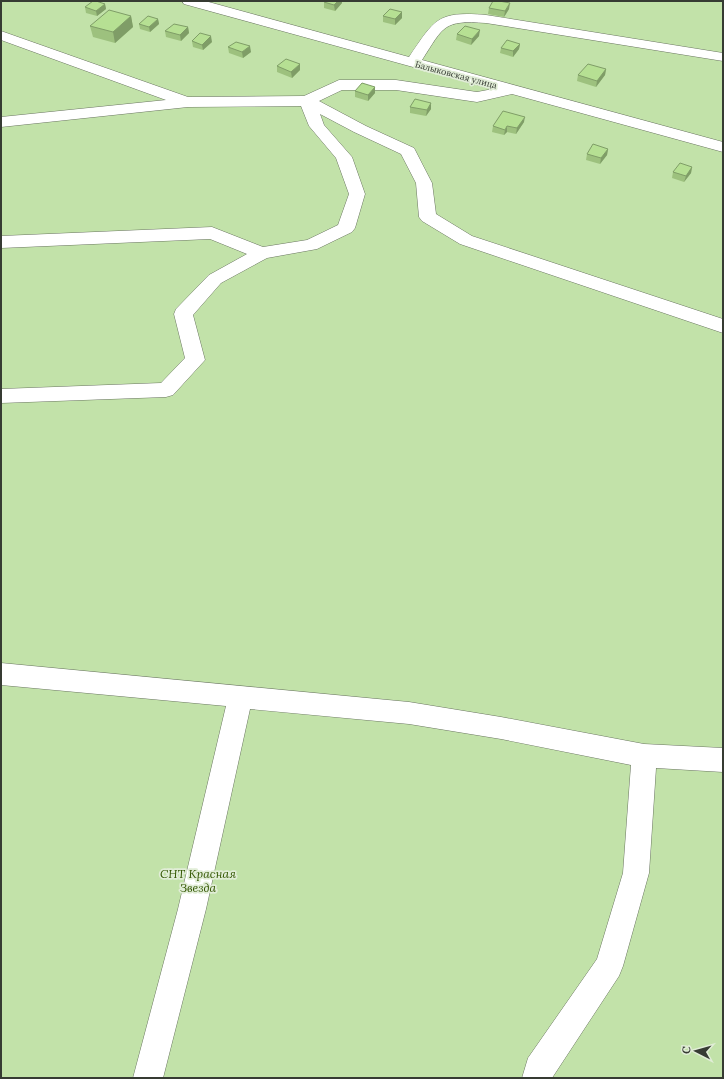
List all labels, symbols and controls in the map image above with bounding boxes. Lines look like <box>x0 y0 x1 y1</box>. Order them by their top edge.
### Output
street label: Балыковская улица <box>414 58 499 91</box>
park label: СНТ Красная Звезда <box>160 866 236 895</box>
north arrow <box>676 1031 716 1071</box>
text: С <box>679 1045 693 1054</box>

